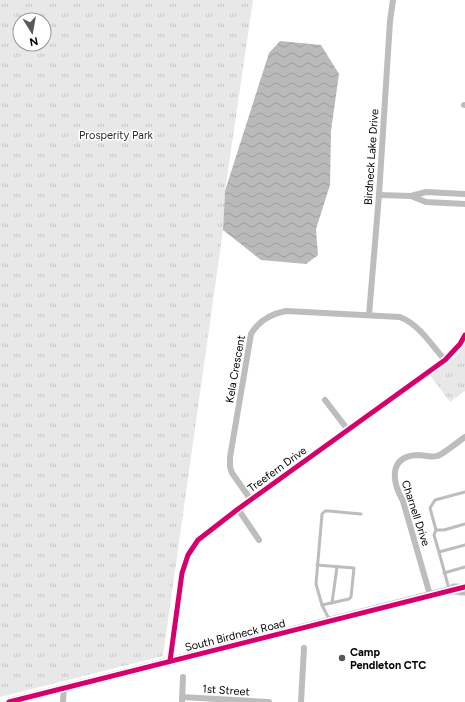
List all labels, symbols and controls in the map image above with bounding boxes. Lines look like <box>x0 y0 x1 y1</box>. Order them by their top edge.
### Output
north arrow <box>12 12 52 52</box>
text: N <box>28 34 39 49</box>
street label: Birdneck Lake Drive <box>362 109 381 206</box>
park label: Prosperity Park <box>79 129 154 142</box>
street label: Kela Crescent <box>223 334 248 404</box>
street label: Treefern Drive <box>245 444 309 495</box>
street label: Charnell Drive <box>399 479 432 548</box>
street label: South Birdneck Road <box>183 617 287 654</box>
place label: Camp Pendleton CTC <box>350 646 426 672</box>
marker: Camp Pendleton CTC <box>337 653 347 663</box>
street label: 1st Street <box>202 682 250 699</box>

